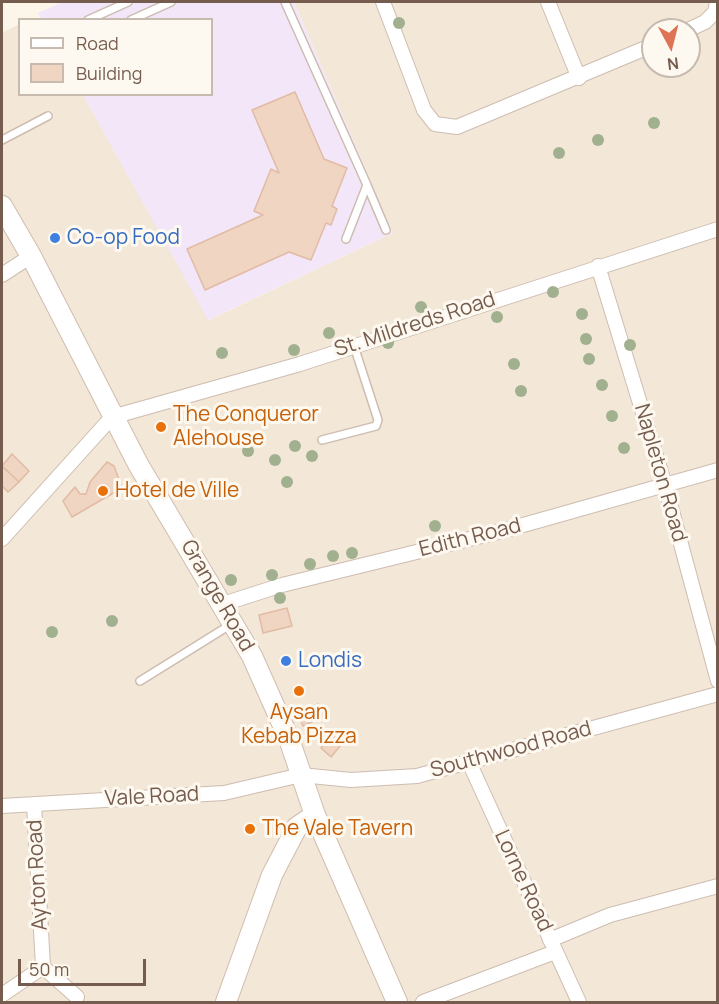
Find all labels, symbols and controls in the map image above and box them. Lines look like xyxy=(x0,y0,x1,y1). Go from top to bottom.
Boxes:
legend xyxy=(18,18,213,96)
north arrow xyxy=(641,18,701,78)
text: Road xyxy=(76,31,119,55)
text: N xyxy=(666,52,680,75)
text: Building xyxy=(76,61,142,85)
place label: Co-op Food xyxy=(67,225,180,251)
marker: Co-op Food xyxy=(48,231,62,245)
street label: St. Mildreds Road xyxy=(331,287,499,363)
street label: Napleton Road xyxy=(628,401,692,545)
place label: The Conqueror Alehouse xyxy=(173,402,319,452)
marker: The Conqueror Alehouse xyxy=(154,420,168,434)
place label: Hotel de Ville xyxy=(115,478,239,504)
marker: Hotel de Ville xyxy=(96,484,110,498)
street label: Edith Road xyxy=(416,513,524,563)
street label: Grange Road xyxy=(175,536,259,656)
place label: Londis xyxy=(298,648,362,674)
marker: Londis xyxy=(279,654,293,668)
marker: Aysan Kebab Pizza xyxy=(292,684,306,698)
place label: Aysan Kebab Pizza xyxy=(241,700,357,750)
street label: Southwood Road xyxy=(428,716,594,784)
street label: Vale Road xyxy=(104,782,200,812)
place label: The Vale Tavern xyxy=(262,816,413,842)
street label: Ayton Road xyxy=(23,819,53,931)
marker: The Vale Tavern xyxy=(243,822,257,836)
street label: Lorne Road xyxy=(488,826,558,936)
scale bar xyxy=(21,947,148,985)
text: 50 m xyxy=(29,957,69,981)

